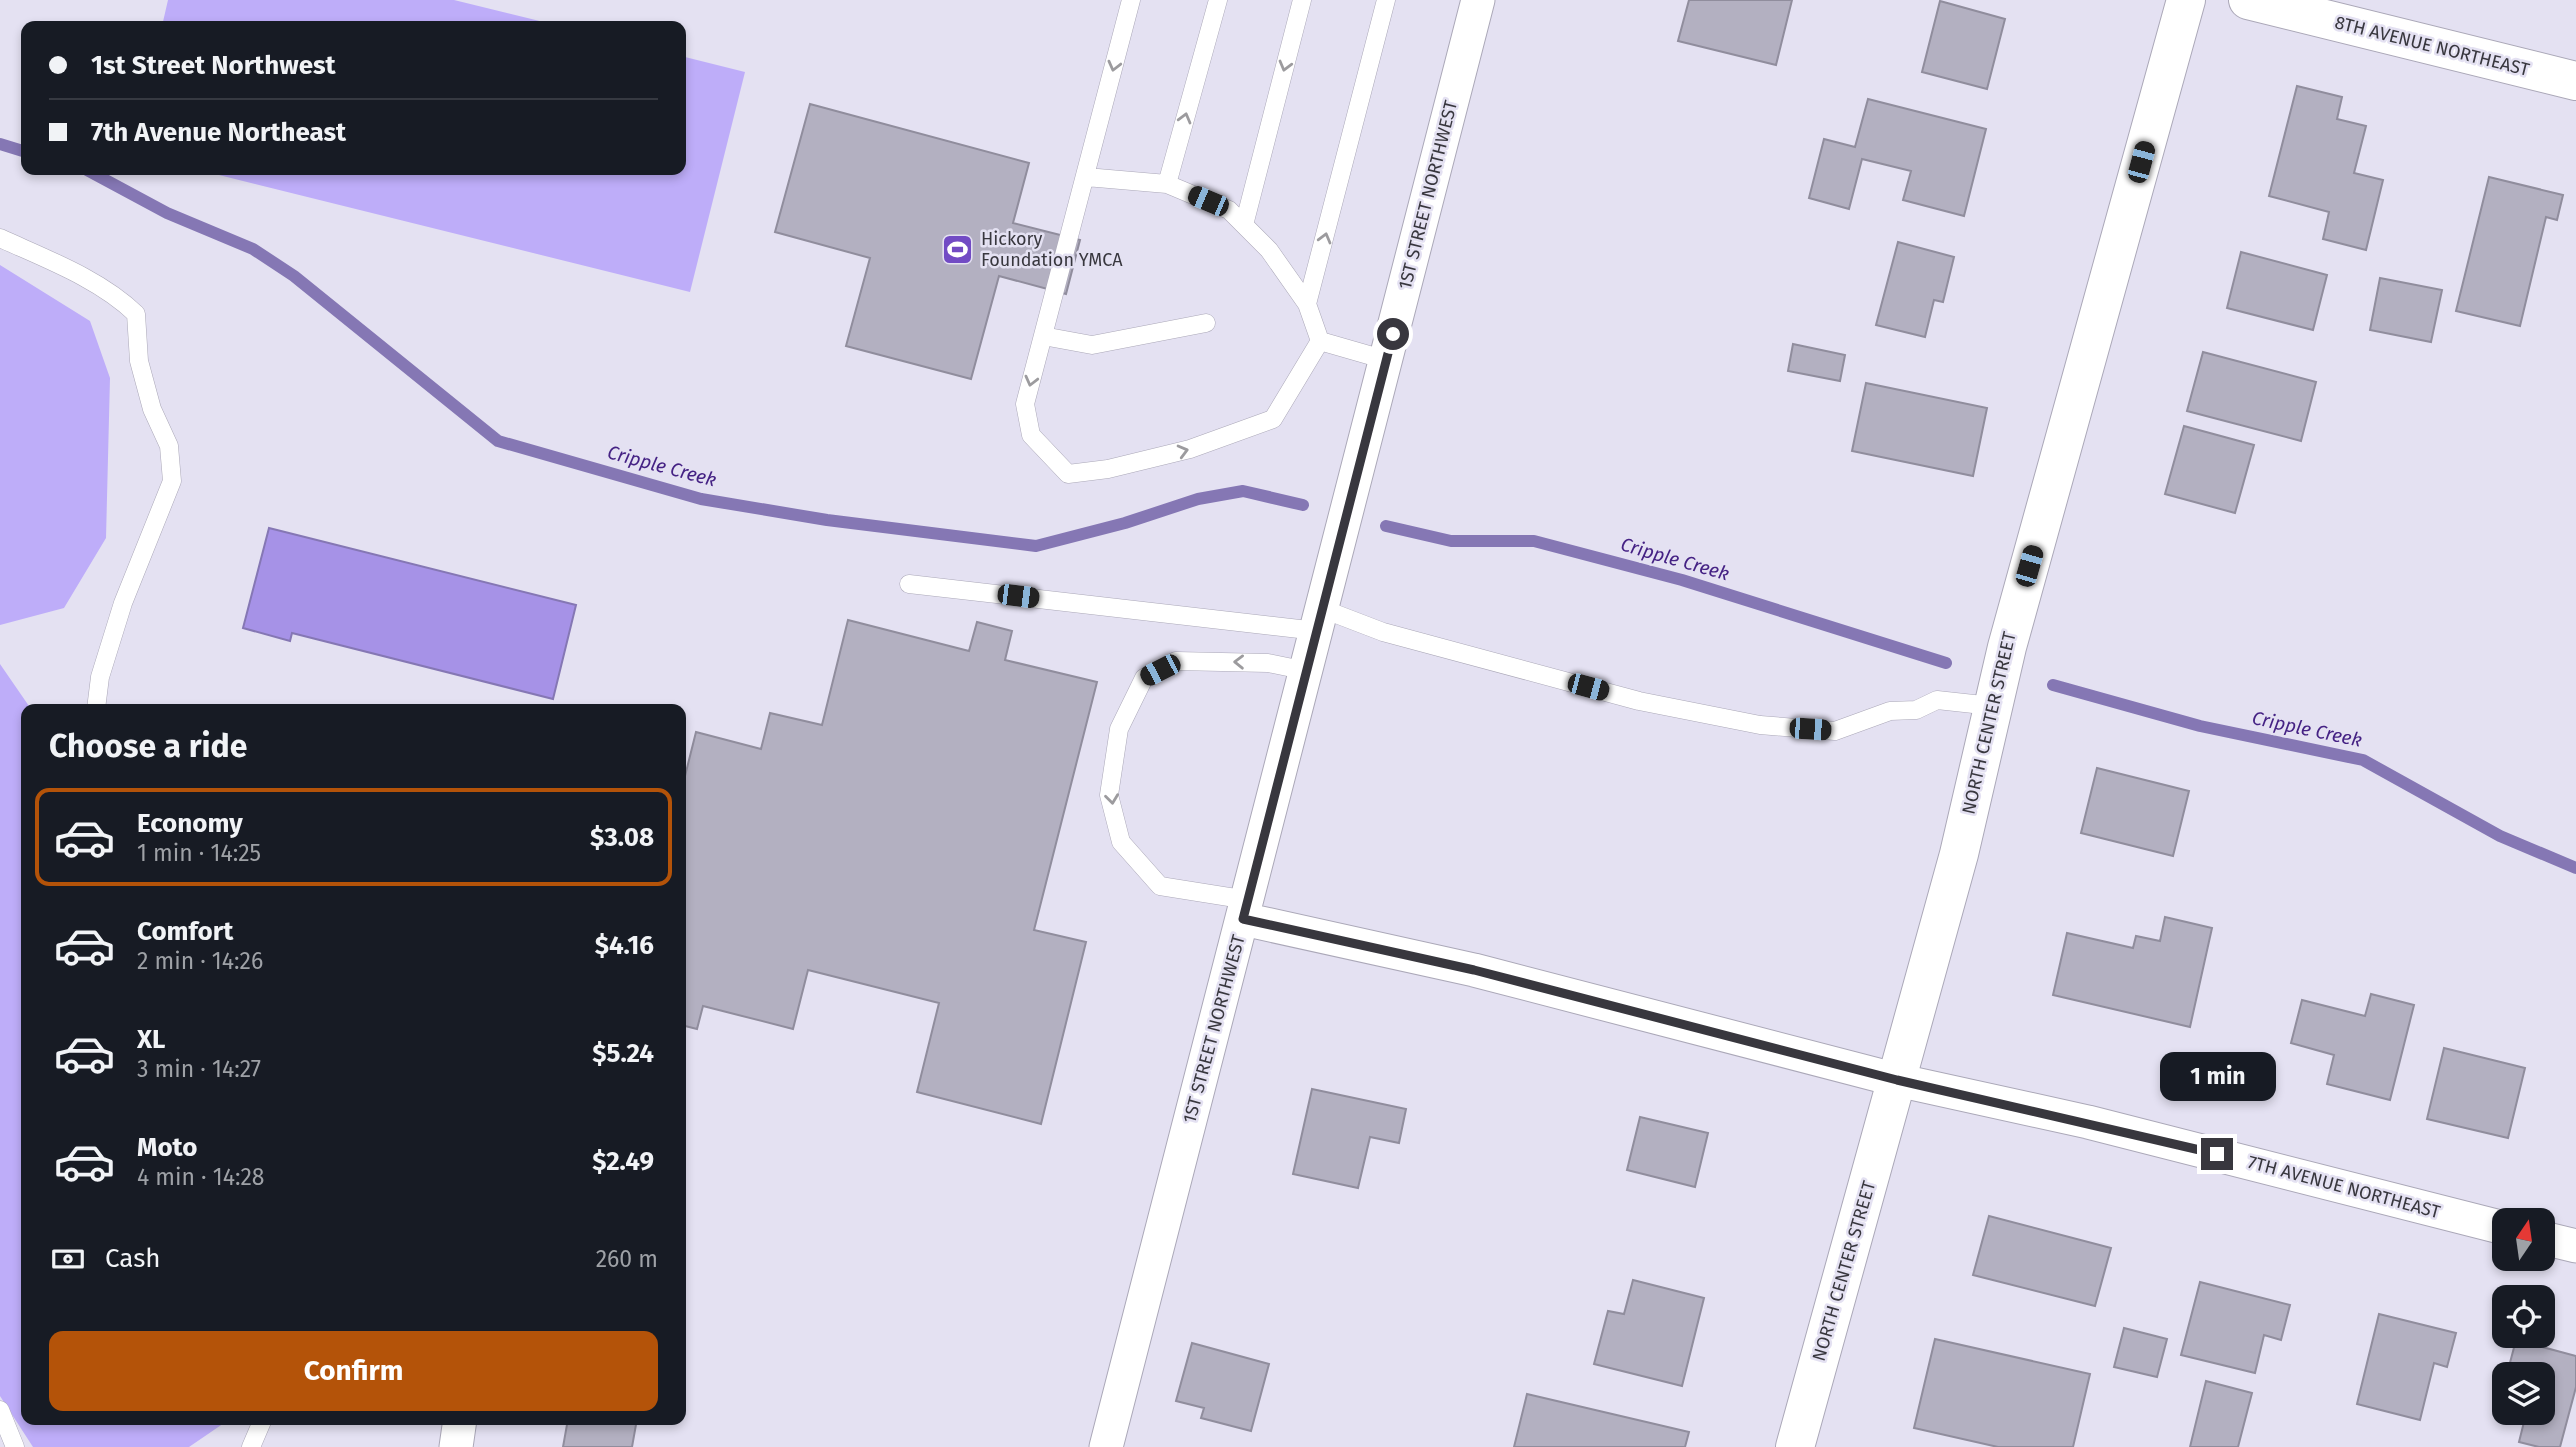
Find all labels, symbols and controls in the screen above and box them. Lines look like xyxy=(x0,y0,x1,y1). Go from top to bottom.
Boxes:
street label: 8TH AVENUE NORTHEAST xyxy=(2332,11,2532,81)
text: 1st Street Northwest xyxy=(91,50,336,81)
one-way arrow xyxy=(1108,60,1122,72)
one-way arrow xyxy=(1279,60,1293,72)
street label: 1ST STREET NORTHWEST xyxy=(1394,98,1462,292)
one-way arrow xyxy=(1177,112,1191,124)
text: 7th Avenue Northeast xyxy=(91,117,346,148)
car xyxy=(2126,139,2157,185)
car xyxy=(1185,183,1232,219)
place label: Hickory Foundation YMCA xyxy=(981,228,1123,271)
sports icon: Hickory Foundation YMCA xyxy=(941,232,975,266)
one-way arrow xyxy=(1317,232,1331,244)
route start xyxy=(1377,318,1409,350)
one-way arrow xyxy=(1025,374,1039,386)
water label: Cripple Creek xyxy=(605,440,719,492)
one-way arrow xyxy=(1177,445,1189,459)
water label: Cripple Creek xyxy=(1618,533,1732,585)
car xyxy=(2014,543,2045,589)
car xyxy=(996,583,1041,609)
street label: NORTH CENTER STREET xyxy=(1957,629,2021,816)
car xyxy=(1137,651,1184,689)
one-way arrow xyxy=(1233,654,1244,670)
car xyxy=(1565,671,1612,703)
water label: Cripple Creek xyxy=(2250,706,2364,752)
car xyxy=(1789,717,1832,741)
text: Choose a ride xyxy=(49,727,247,765)
one-way arrow xyxy=(1104,793,1119,805)
icon: car xyxy=(53,806,116,869)
text: Economy xyxy=(137,808,243,839)
text: $3.08 xyxy=(590,822,654,853)
text: 1 min · 14:25 xyxy=(137,839,261,867)
icon: car xyxy=(53,914,116,977)
text: Comfort xyxy=(137,916,233,947)
text: $4.16 xyxy=(595,930,654,961)
street label: 1ST STREET NORTHWEST xyxy=(1178,932,1250,1126)
text: 2 min · 14:26 xyxy=(137,947,263,975)
icon: car xyxy=(53,1022,116,1085)
text: XL xyxy=(137,1024,165,1055)
text: $5.24 xyxy=(592,1038,654,1069)
callout: 1 min xyxy=(2159,1052,2275,1102)
text: 3 min · 14:27 xyxy=(137,1055,261,1083)
text: 1 min xyxy=(2190,1062,2246,1090)
icon: car xyxy=(53,1130,116,1193)
text: Moto xyxy=(137,1132,197,1163)
route end xyxy=(2201,1138,2233,1170)
text: $2.49 xyxy=(592,1146,654,1177)
street label: 7TH AVENUE NORTHEAST xyxy=(2245,1151,2443,1223)
text: 4 min · 14:28 xyxy=(137,1163,265,1191)
street label: NORTH CENTER STREET xyxy=(1808,1178,1880,1364)
north arrow xyxy=(2492,1208,2555,1270)
map controls xyxy=(2492,1208,2555,1425)
icon: cash xyxy=(49,1240,87,1278)
text: Cash xyxy=(105,1243,161,1274)
text: 260 m xyxy=(596,1245,658,1273)
button: locate xyxy=(2492,1285,2555,1348)
button: Confirm xyxy=(49,1331,658,1411)
button: layers xyxy=(2492,1362,2555,1425)

